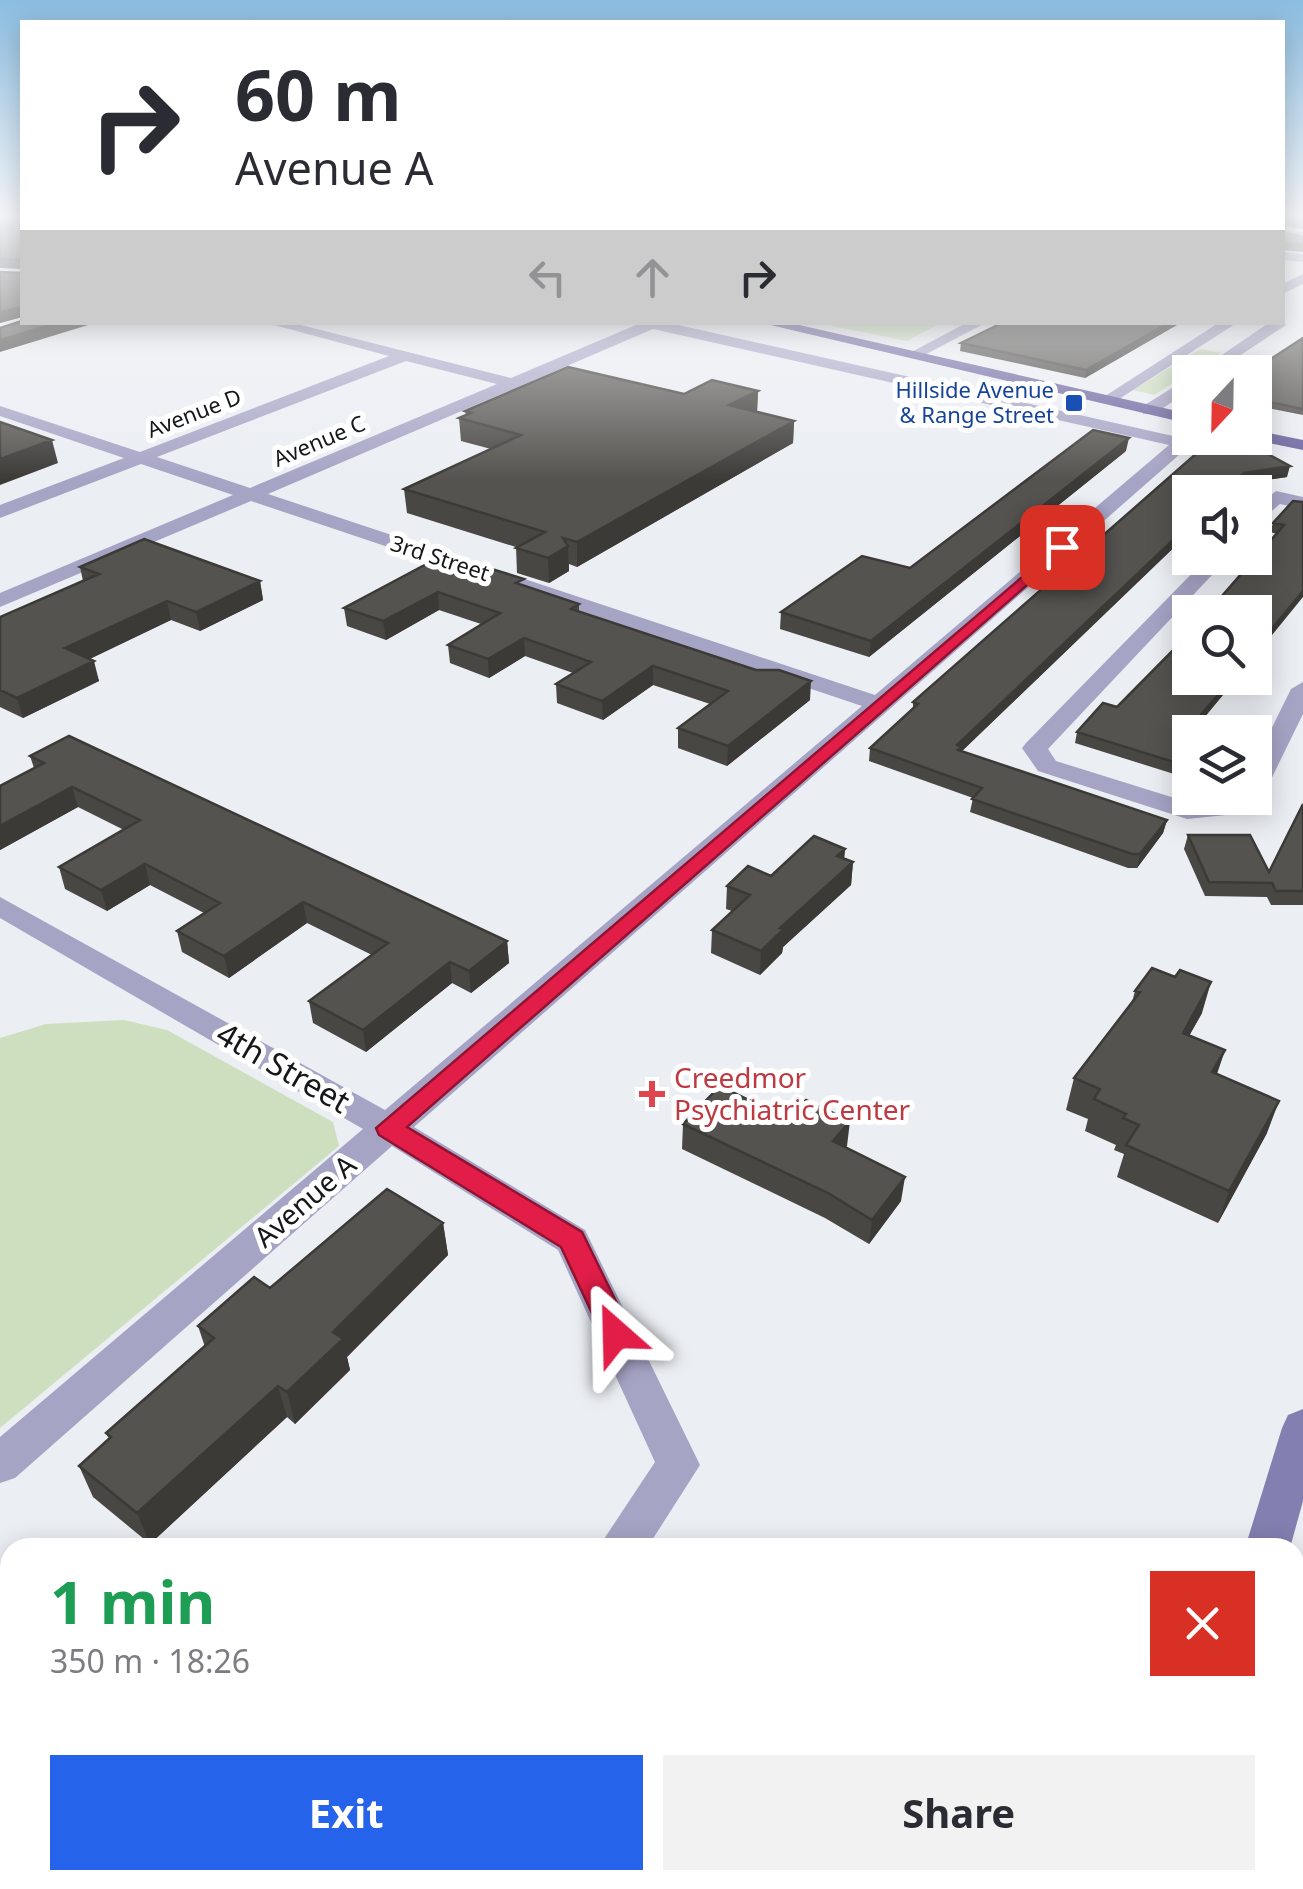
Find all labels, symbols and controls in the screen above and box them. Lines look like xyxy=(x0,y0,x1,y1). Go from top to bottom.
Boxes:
text: 60 m xyxy=(235,46,402,142)
icon: right xyxy=(70,60,200,190)
text: Avenue A xyxy=(235,137,433,198)
icon: left xyxy=(520,250,575,305)
icon: ahead xyxy=(625,250,680,305)
icon: right xyxy=(730,250,785,305)
north arrow xyxy=(1172,355,1272,455)
map controls xyxy=(1172,355,1272,815)
place label: Hillside Avenue & Range Street xyxy=(896,374,1054,429)
street label: Avenue D xyxy=(142,380,245,444)
marker: Hillside Avenue & Range Street xyxy=(1063,392,1085,414)
street label: Avenue C xyxy=(268,407,369,473)
button: sound xyxy=(1172,475,1272,575)
pin xyxy=(1020,505,1105,590)
icon: arrive xyxy=(1035,520,1090,575)
street label: 3rd Street xyxy=(387,527,493,587)
button: search xyxy=(1172,595,1272,695)
button: layers xyxy=(1172,715,1272,815)
street label: 4th Street xyxy=(209,1011,358,1122)
place label: Creedmor Psychiatric Center xyxy=(674,1058,911,1128)
marker: Creedmor Psychiatric Center xyxy=(639,1081,665,1107)
street label: Avenue A xyxy=(245,1145,363,1255)
position arrow xyxy=(564,1282,668,1386)
text: 1 min xyxy=(50,1560,215,1642)
button: close xyxy=(1150,1571,1255,1676)
text: 350 m · 18:26 xyxy=(50,1639,250,1682)
button: Exit xyxy=(50,1755,643,1870)
button: Share xyxy=(663,1755,1255,1870)

